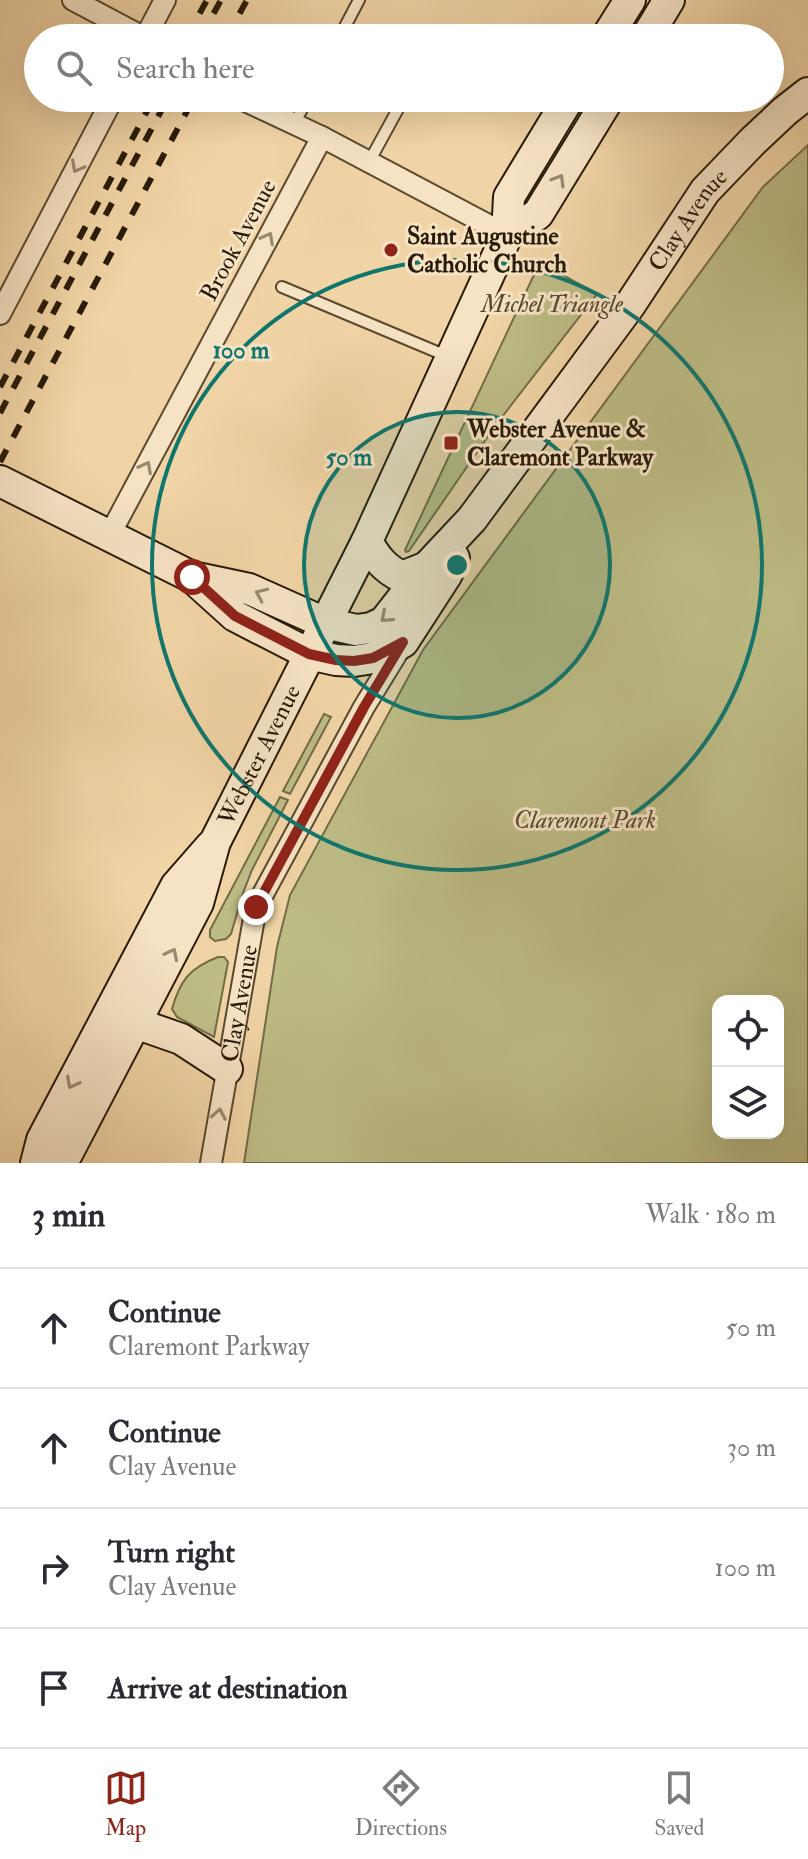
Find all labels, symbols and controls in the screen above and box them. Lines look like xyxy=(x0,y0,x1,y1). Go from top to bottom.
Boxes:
search box xyxy=(24,24,784,112)
icon: search xyxy=(52,46,96,90)
text: Search here xyxy=(116,50,255,87)
one-way arrow xyxy=(72,159,87,174)
street label: Clay Avenue xyxy=(641,162,734,277)
street label: Brook Avenue xyxy=(193,174,283,306)
one-way arrow xyxy=(550,174,565,189)
place label: Saint Augustine Catholic Church xyxy=(407,221,567,280)
one-way arrow xyxy=(259,231,274,246)
marker: Saint Augustine Catholic Church xyxy=(382,241,400,259)
park label: Michel Triangle xyxy=(479,289,624,320)
text: 100 m xyxy=(213,335,270,366)
place label: Webster Avenue & Claremont Parkway xyxy=(466,414,654,473)
marker: Webster Avenue & Claremont Parkway xyxy=(442,434,460,452)
text: 50 m xyxy=(326,442,373,473)
one-way arrow xyxy=(136,461,151,475)
centre of rings xyxy=(443,551,471,579)
route start xyxy=(174,559,210,595)
one-way arrow xyxy=(254,588,269,604)
one-way arrow xyxy=(380,607,395,622)
street label: Webster Avenue xyxy=(210,680,308,832)
park label: Claremont Park xyxy=(514,805,656,836)
route end xyxy=(238,889,274,925)
street label: Clay Avenue xyxy=(214,942,265,1065)
one-way arrow xyxy=(163,947,178,962)
map controls xyxy=(712,995,784,1139)
button: locate xyxy=(712,995,784,1067)
button: layers xyxy=(712,1067,784,1139)
one-way arrow xyxy=(67,1074,82,1089)
one-way arrow xyxy=(210,1107,227,1121)
text: 3 min xyxy=(32,1194,105,1237)
text: Walk · 180 m xyxy=(646,1199,776,1231)
text: Continue xyxy=(108,1294,221,1331)
icon: ahead xyxy=(32,1306,76,1350)
text: 50 m xyxy=(726,1312,776,1344)
text: Claremont Parkway xyxy=(108,1331,310,1363)
text: Continue xyxy=(108,1414,221,1451)
icon: ahead xyxy=(32,1426,76,1470)
text: 30 m xyxy=(727,1432,776,1464)
text: Clay Avenue xyxy=(108,1451,236,1483)
text: Turn right xyxy=(108,1534,235,1571)
icon: right xyxy=(32,1546,76,1590)
text: 100 m xyxy=(715,1552,776,1584)
text: Clay Avenue xyxy=(108,1571,236,1603)
icon: arrive xyxy=(32,1666,76,1710)
text: Arrive at destination xyxy=(108,1670,348,1707)
tab: Map xyxy=(104,1766,148,1842)
tab: Directions xyxy=(355,1766,447,1842)
tab: Saved xyxy=(654,1766,704,1842)

